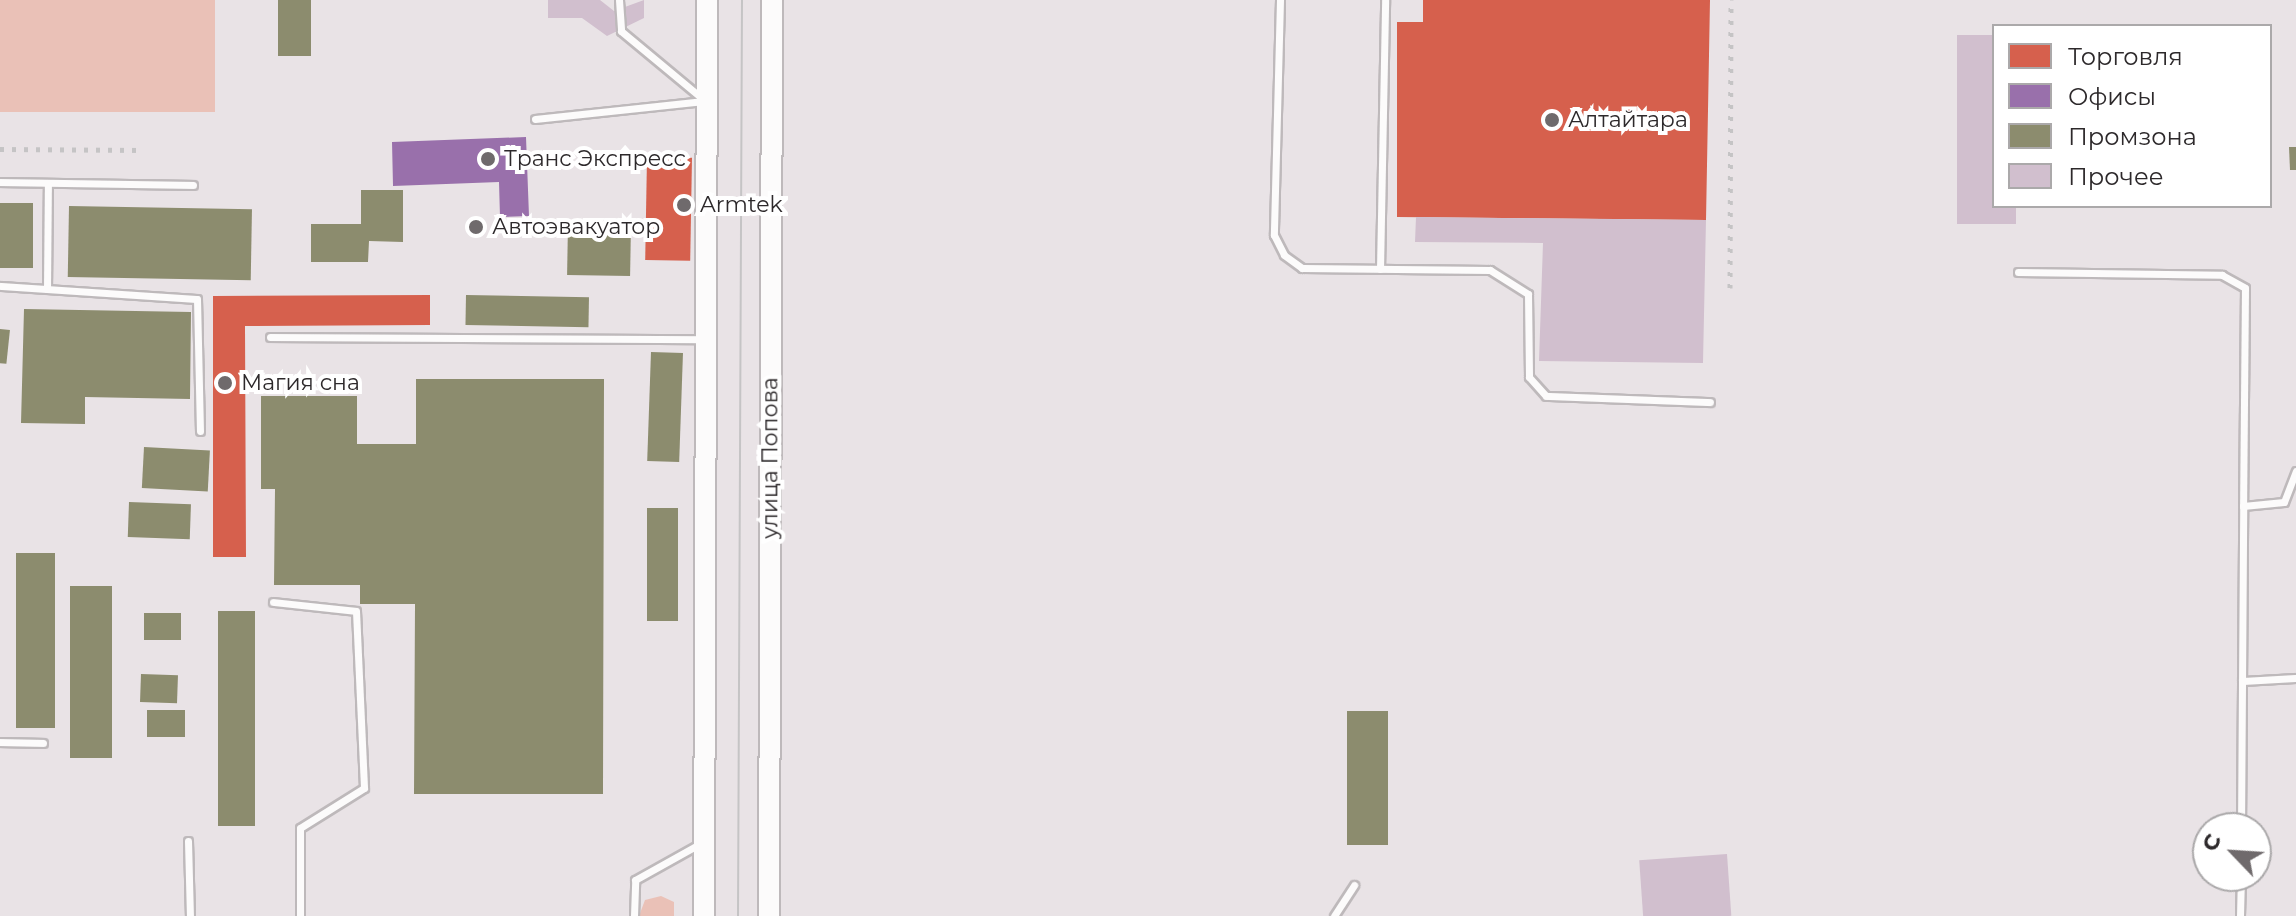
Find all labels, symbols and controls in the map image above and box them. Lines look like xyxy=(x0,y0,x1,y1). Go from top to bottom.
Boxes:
legend xyxy=(1992,24,2272,208)
text: Торговля xyxy=(2068,42,2183,71)
text: Офисы xyxy=(2068,82,2156,111)
place label: Алтайтара xyxy=(1568,107,1688,133)
marker: Алтайтара xyxy=(1543,111,1561,129)
text: Промзона xyxy=(2068,122,2197,151)
place label: Транс Экспресс xyxy=(504,146,686,172)
marker: Транс Экспресс xyxy=(479,150,497,168)
text: Прочее xyxy=(2068,162,2164,191)
place label: Armtek xyxy=(700,192,783,218)
marker: Armtek xyxy=(675,196,693,214)
place label: Автоэвакуатор xyxy=(492,214,660,240)
marker: Автоэвакуатор xyxy=(467,218,485,236)
place label: Магия сна xyxy=(241,370,360,396)
marker: Магия сна xyxy=(216,374,234,392)
street label: улица Попова xyxy=(757,377,783,539)
north arrow xyxy=(2192,812,2272,892)
text: С xyxy=(2196,830,2227,855)

